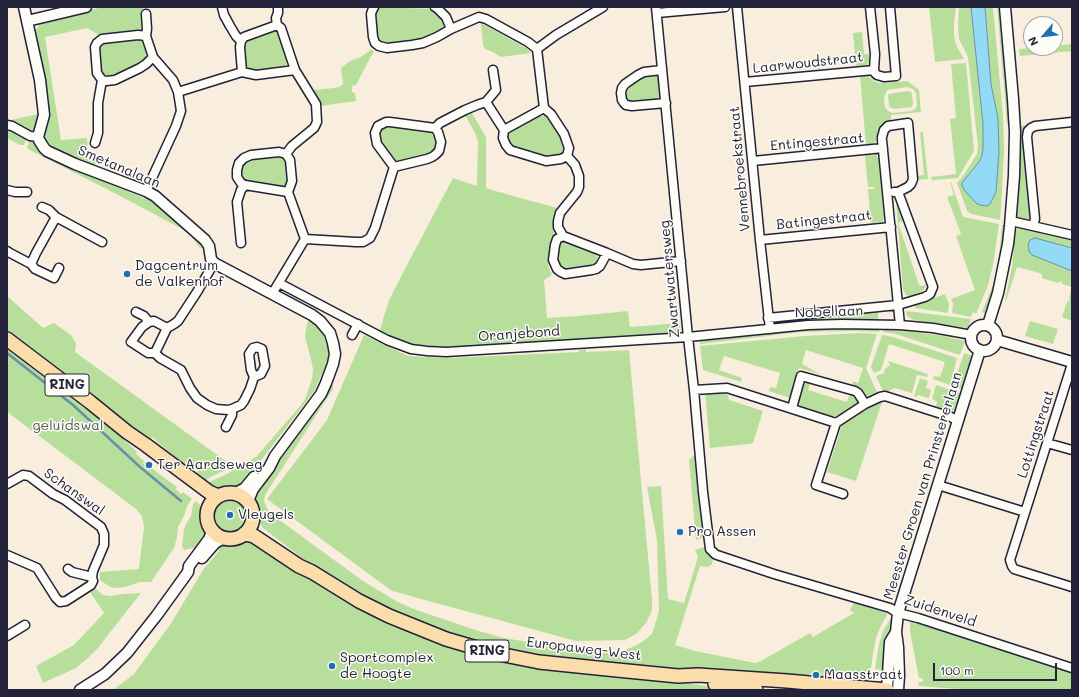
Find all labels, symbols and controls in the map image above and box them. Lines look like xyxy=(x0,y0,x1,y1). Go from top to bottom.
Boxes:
north arrow xyxy=(1023,16,1063,56)
text: N xyxy=(1024,34,1041,49)
street label: Laarwoudstraat xyxy=(752,49,864,77)
street label: Vennebroekstraat xyxy=(726,106,754,232)
street label: Entingestraat xyxy=(769,130,865,154)
street label: Smetanalaan xyxy=(75,142,163,192)
street label: Batingestraat xyxy=(775,207,873,233)
street label: Zwartwatersweg xyxy=(656,219,684,339)
place label: Dagcentrum de Valkenhof xyxy=(135,258,224,290)
marker: Dagcentrum de Valkenhof xyxy=(122,269,132,279)
street label: Nobellaan xyxy=(795,302,863,322)
street label: Oranjebond xyxy=(478,323,560,345)
street label: Meester Groen van Prinstererlaan xyxy=(880,370,966,602)
road number: RING xyxy=(45,374,89,396)
street label: Lottingstraat xyxy=(1014,388,1058,480)
park label: geluidswal xyxy=(32,418,104,434)
place label: Ter Aardseweg xyxy=(157,457,262,473)
marker: Ter Aardseweg xyxy=(144,460,154,470)
street label: Schanswal xyxy=(40,465,108,519)
place label: Vleugels xyxy=(238,507,294,523)
marker: Vleugels xyxy=(225,510,235,520)
place label: Pro Assen xyxy=(688,524,756,540)
marker: Pro Assen xyxy=(675,527,685,537)
street label: Zuidenveld xyxy=(902,591,978,631)
street label: Europaweg-West xyxy=(525,634,643,664)
road number: RING xyxy=(465,640,509,662)
place label: Sportcomplex de Hoogte xyxy=(340,650,434,682)
scale bar xyxy=(935,655,1059,681)
marker: Sportcomplex de Hoogte xyxy=(327,661,337,671)
text: 100 m xyxy=(940,662,974,678)
place label: Maasstraat xyxy=(824,667,903,683)
marker: Maasstraat xyxy=(811,670,821,680)

